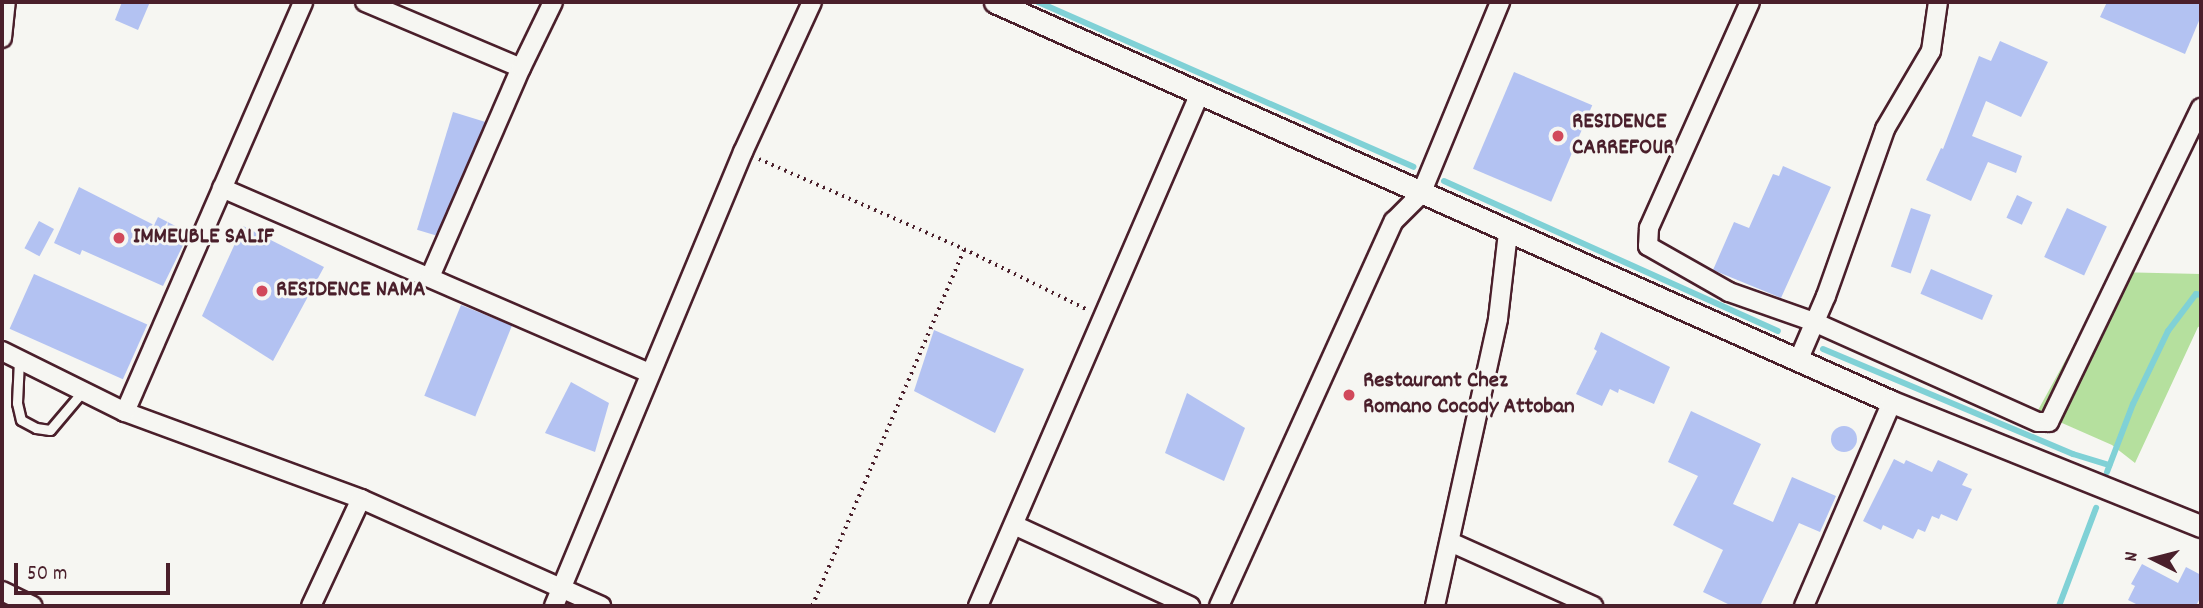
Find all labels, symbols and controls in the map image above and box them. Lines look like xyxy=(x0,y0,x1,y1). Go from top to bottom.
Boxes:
place label: RESIDENCE CARREFOUR xyxy=(1572,109,1675,163)
marker: RESIDENCE CARREFOUR xyxy=(1550,128,1566,144)
place label: IMMEUBLE SALIF xyxy=(133,224,274,252)
marker: IMMEUBLE SALIF xyxy=(111,230,127,246)
place label: RESIDENCE NAMA xyxy=(276,277,426,305)
marker: RESIDENCE NAMA xyxy=(254,283,270,299)
place label: Restaurant Chez Romano Cocody Attoban xyxy=(1363,368,1575,422)
marker: Restaurant Chez Romano Cocody Attoban xyxy=(1341,387,1357,403)
north arrow xyxy=(2119,524,2189,594)
scale bar xyxy=(18,548,173,592)
text: N xyxy=(2119,551,2147,563)
text: 50 m xyxy=(27,560,67,590)

